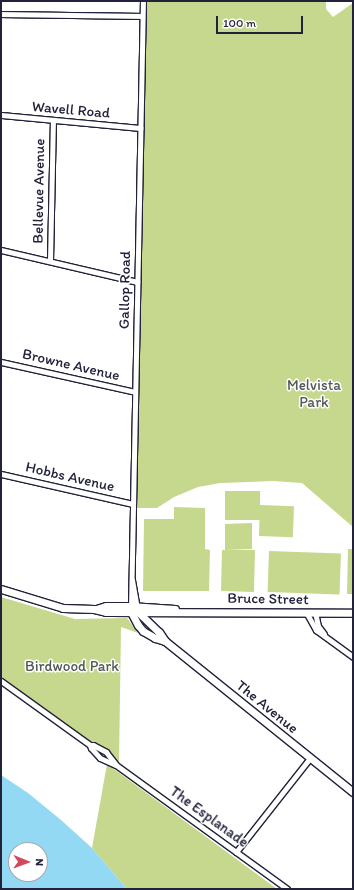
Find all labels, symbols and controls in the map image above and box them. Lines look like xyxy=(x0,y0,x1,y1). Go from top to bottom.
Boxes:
scale bar xyxy=(218,8,305,34)
text: 100 m xyxy=(223,16,256,30)
street label: Wavell Road xyxy=(31,98,111,122)
street label: Bellevue Avenue xyxy=(29,138,49,244)
street label: Gallop Road xyxy=(115,251,135,329)
street label: Browne Avenue xyxy=(21,345,121,385)
park label: Melvista Park xyxy=(287,376,341,411)
street label: Hobbs Avenue xyxy=(24,458,116,496)
street label: Bruce Street xyxy=(227,589,309,609)
park label: Birdwood Park xyxy=(25,658,119,676)
street label: The Avenue xyxy=(233,677,301,737)
street label: The Esplanade xyxy=(166,783,252,851)
north arrow xyxy=(8,842,48,882)
text: N xyxy=(33,858,46,866)

